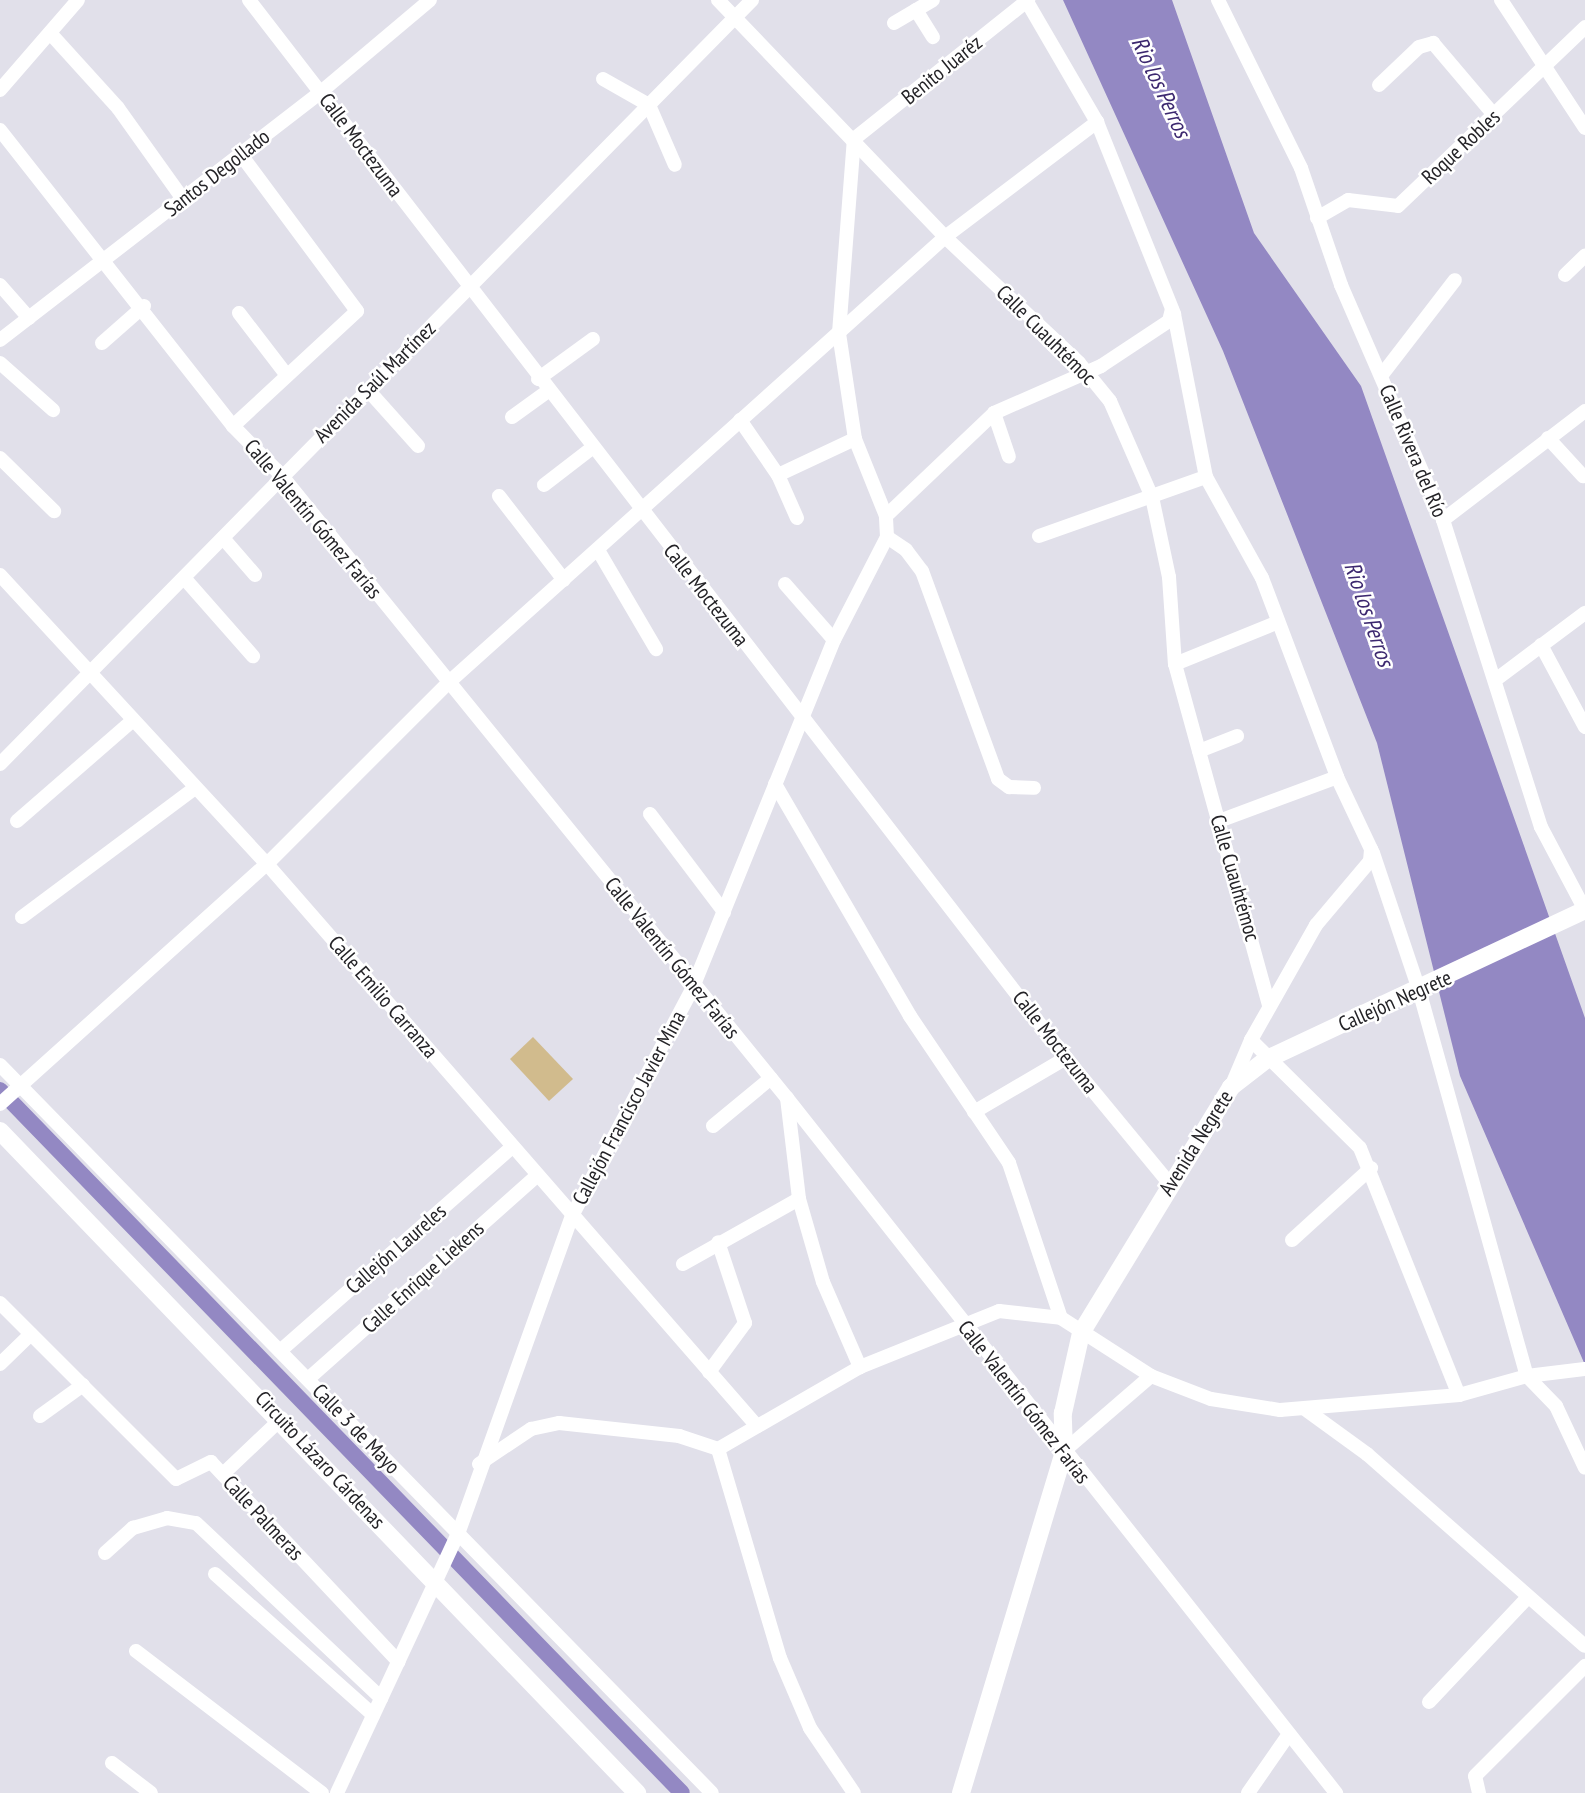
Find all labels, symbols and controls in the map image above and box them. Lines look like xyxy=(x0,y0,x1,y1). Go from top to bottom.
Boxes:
street label: Benito Juaréz xyxy=(897,30,987,110)
water label: Rio los Perros xyxy=(1126,32,1196,142)
street label: Calle Moctezuma xyxy=(314,88,408,202)
street label: Roque Robles xyxy=(1417,104,1505,190)
street label: Santos Degollado xyxy=(159,124,275,222)
street label: Calle Cuauhtémoc xyxy=(991,280,1101,390)
street label: Avenida Saúl Martínez xyxy=(309,316,441,448)
street label: Calle Rivera del Río xyxy=(1374,381,1452,521)
street label: Calle Valentín Gómez Farías xyxy=(239,434,387,604)
street label: Calle Moctezuma xyxy=(658,539,754,651)
water label: Rio los Perros xyxy=(1338,558,1400,670)
street label: Calle Cuauhtémoc xyxy=(1205,812,1265,944)
street label: Calle Valentín Gómez Farías xyxy=(599,872,745,1044)
street label: Calle Emilio Carranza xyxy=(323,931,443,1063)
street label: Callejón Negrete xyxy=(1335,965,1455,1037)
street label: Calle Moctezuma xyxy=(1007,986,1103,1098)
street label: Callejón Francisco Javier Mina xyxy=(567,1007,691,1209)
street label: Avenida Negrete xyxy=(1154,1086,1238,1200)
street label: Callejón Laureles xyxy=(341,1199,451,1299)
street label: Calle Enrique Liekens xyxy=(357,1216,489,1338)
street label: Calle Valentín Gómez Farías xyxy=(952,1315,1096,1489)
street label: Calle 3 de Mayo xyxy=(307,1379,405,1479)
street label: Circuito Lázaro Cárdenas xyxy=(250,1386,390,1534)
street label: Calle Palmeras xyxy=(217,1470,309,1566)

